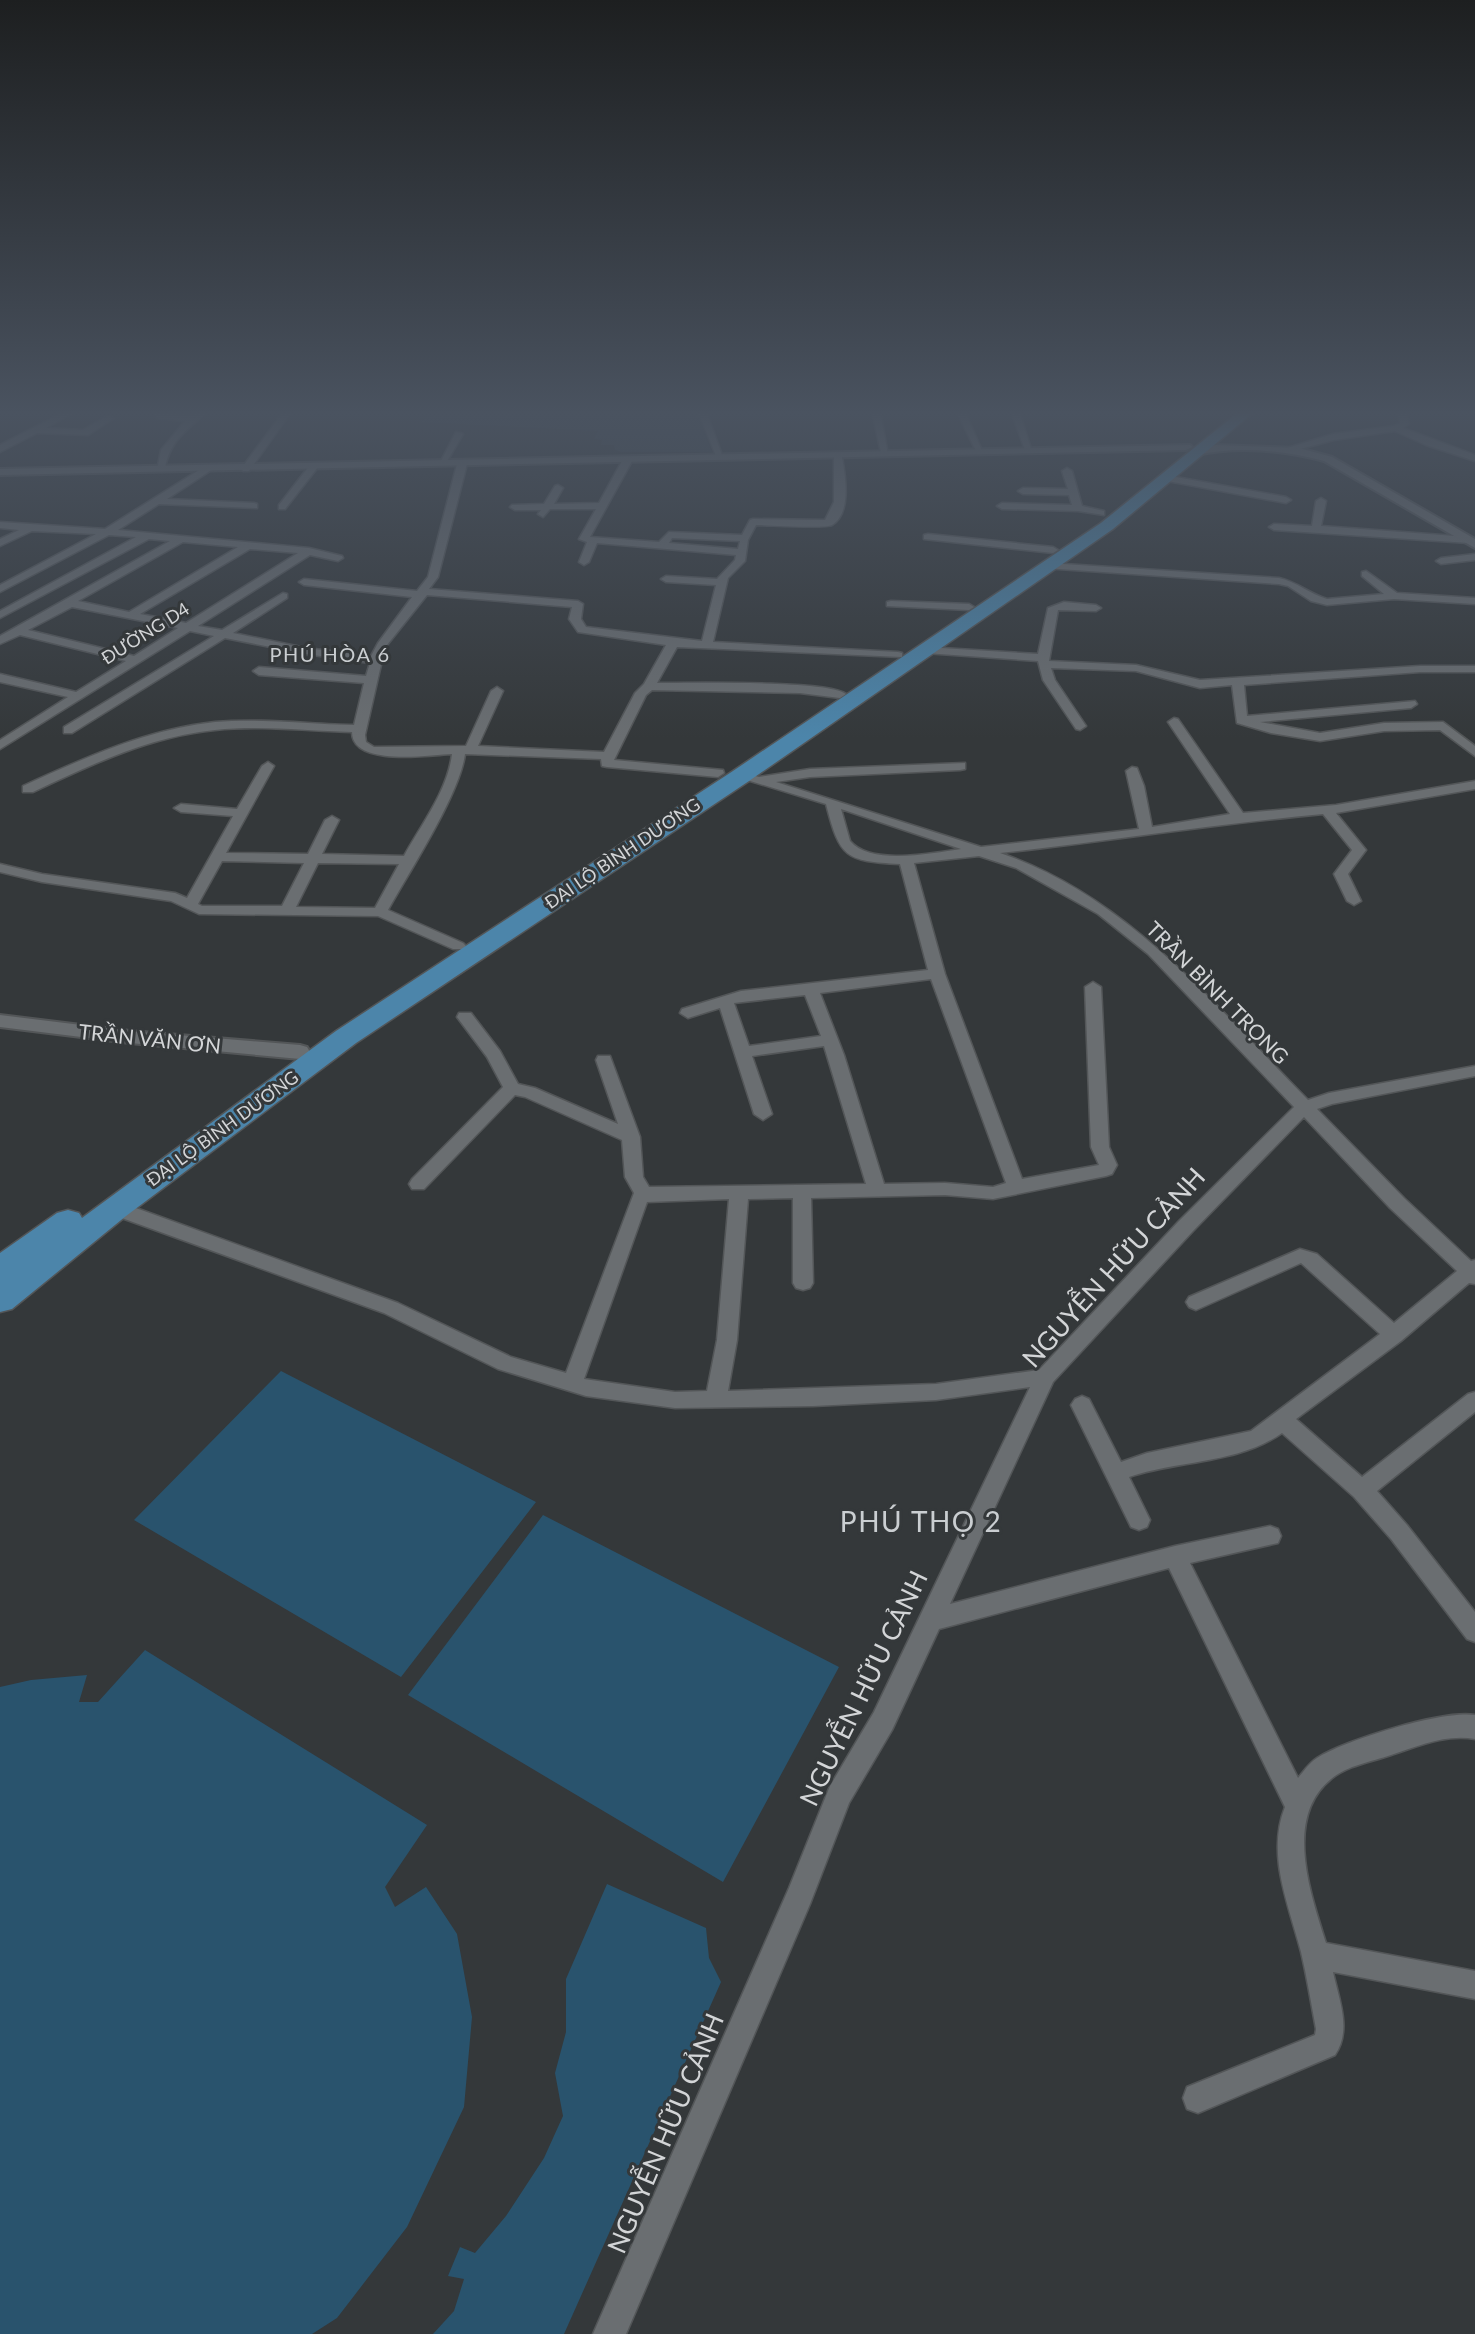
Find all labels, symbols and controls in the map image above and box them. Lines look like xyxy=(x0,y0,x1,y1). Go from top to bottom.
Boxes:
street label: ĐƯỜNG D4 xyxy=(97,597,193,669)
district label: PHÚ HÒA 6 xyxy=(269,642,391,666)
street label: ĐẠI LỘ BÌNH DƯƠNG xyxy=(540,793,704,913)
street label: TRẦN BÌNH TRỌNG xyxy=(1142,916,1294,1068)
street label: TRẦN VĂN ƠN xyxy=(78,1018,222,1058)
street label: ĐẠI LỘ BÌNH DƯƠNG xyxy=(142,1065,302,1191)
street label: NGUYỄN HỮU CẢNH xyxy=(1013,1158,1211,1374)
district label: PHÚ THỌ 2 xyxy=(840,1504,1002,1538)
street label: NGUYỄN HỮU CẢNH xyxy=(789,1564,934,1811)
street label: NGUYỄN HỮU CẢNH xyxy=(597,2007,730,2258)

